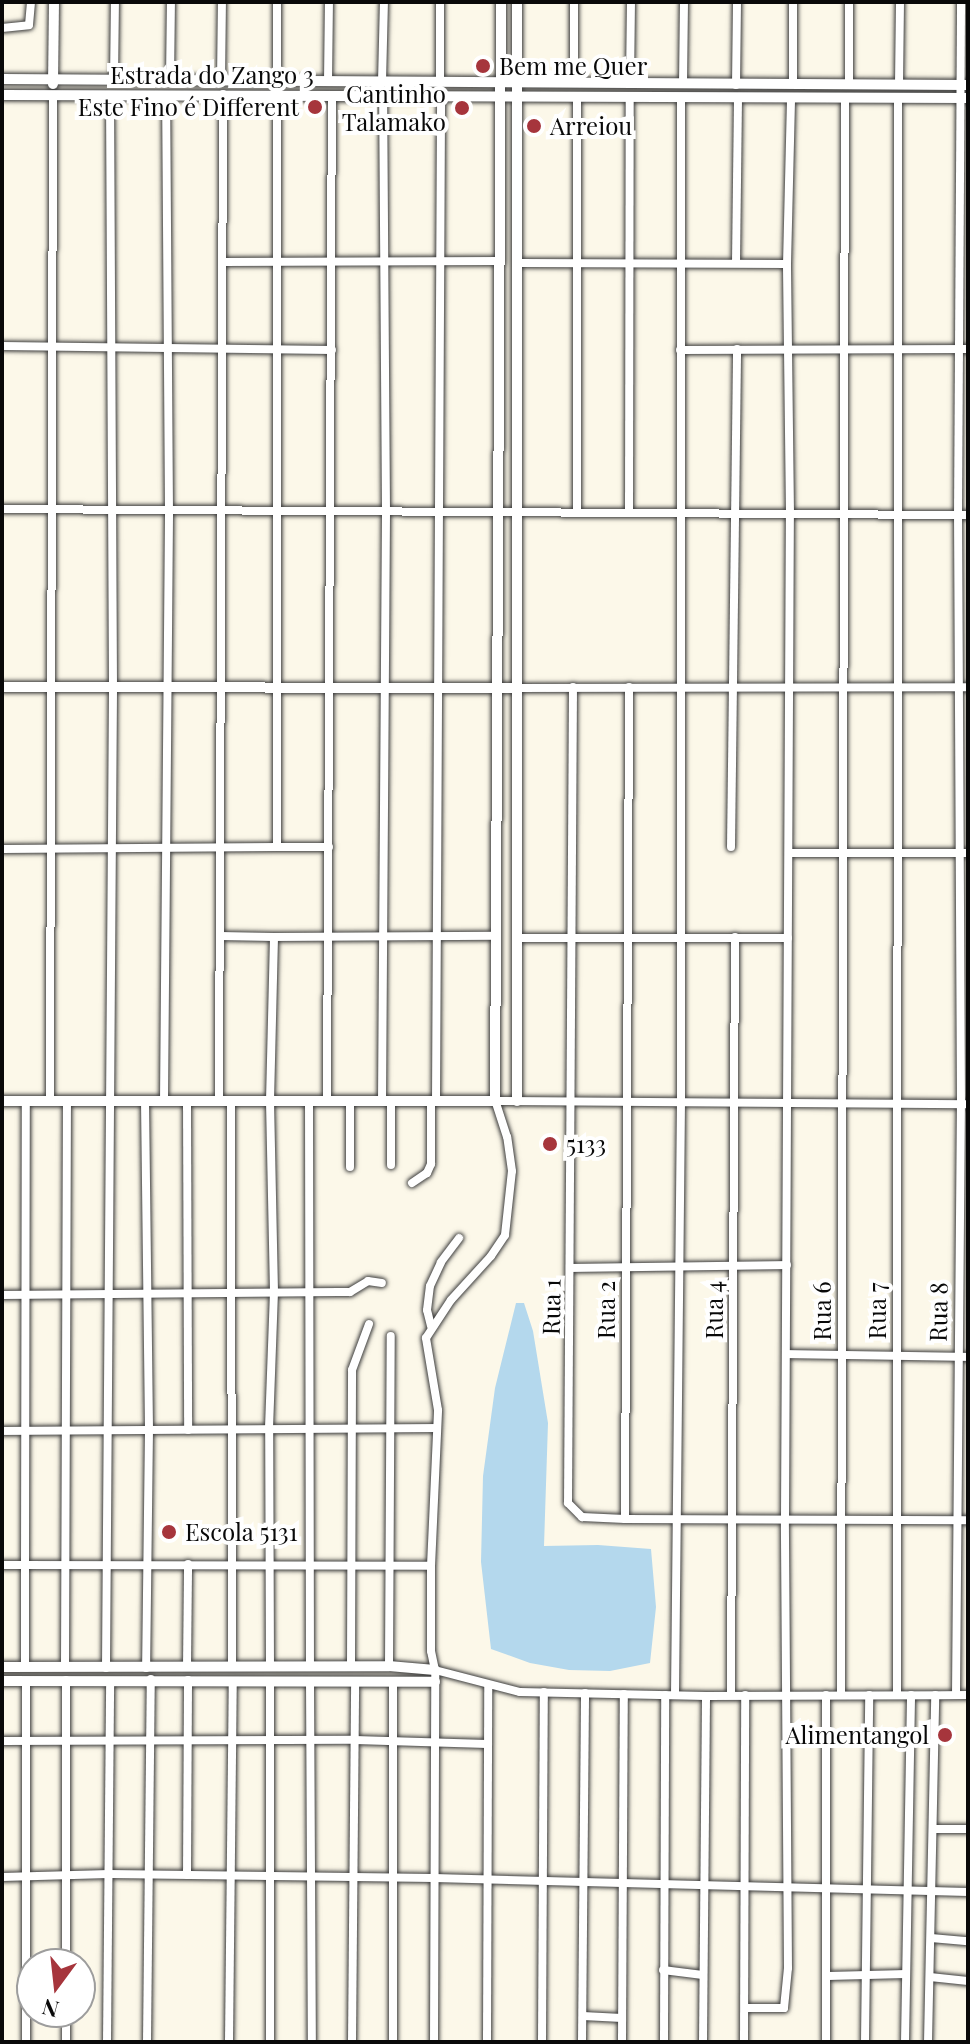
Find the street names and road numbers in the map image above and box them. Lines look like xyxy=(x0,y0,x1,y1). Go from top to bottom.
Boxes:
street label: Estrada do Zango 3 xyxy=(110,61,314,89)
street label: Rua 1 xyxy=(536,1279,566,1335)
street label: Rua 4 xyxy=(700,1280,728,1340)
street label: Rua 2 xyxy=(592,1281,620,1339)
street label: Rua 6 xyxy=(808,1281,836,1341)
street label: Rua 7 xyxy=(863,1282,891,1340)
street label: Rua 8 xyxy=(923,1282,953,1342)

